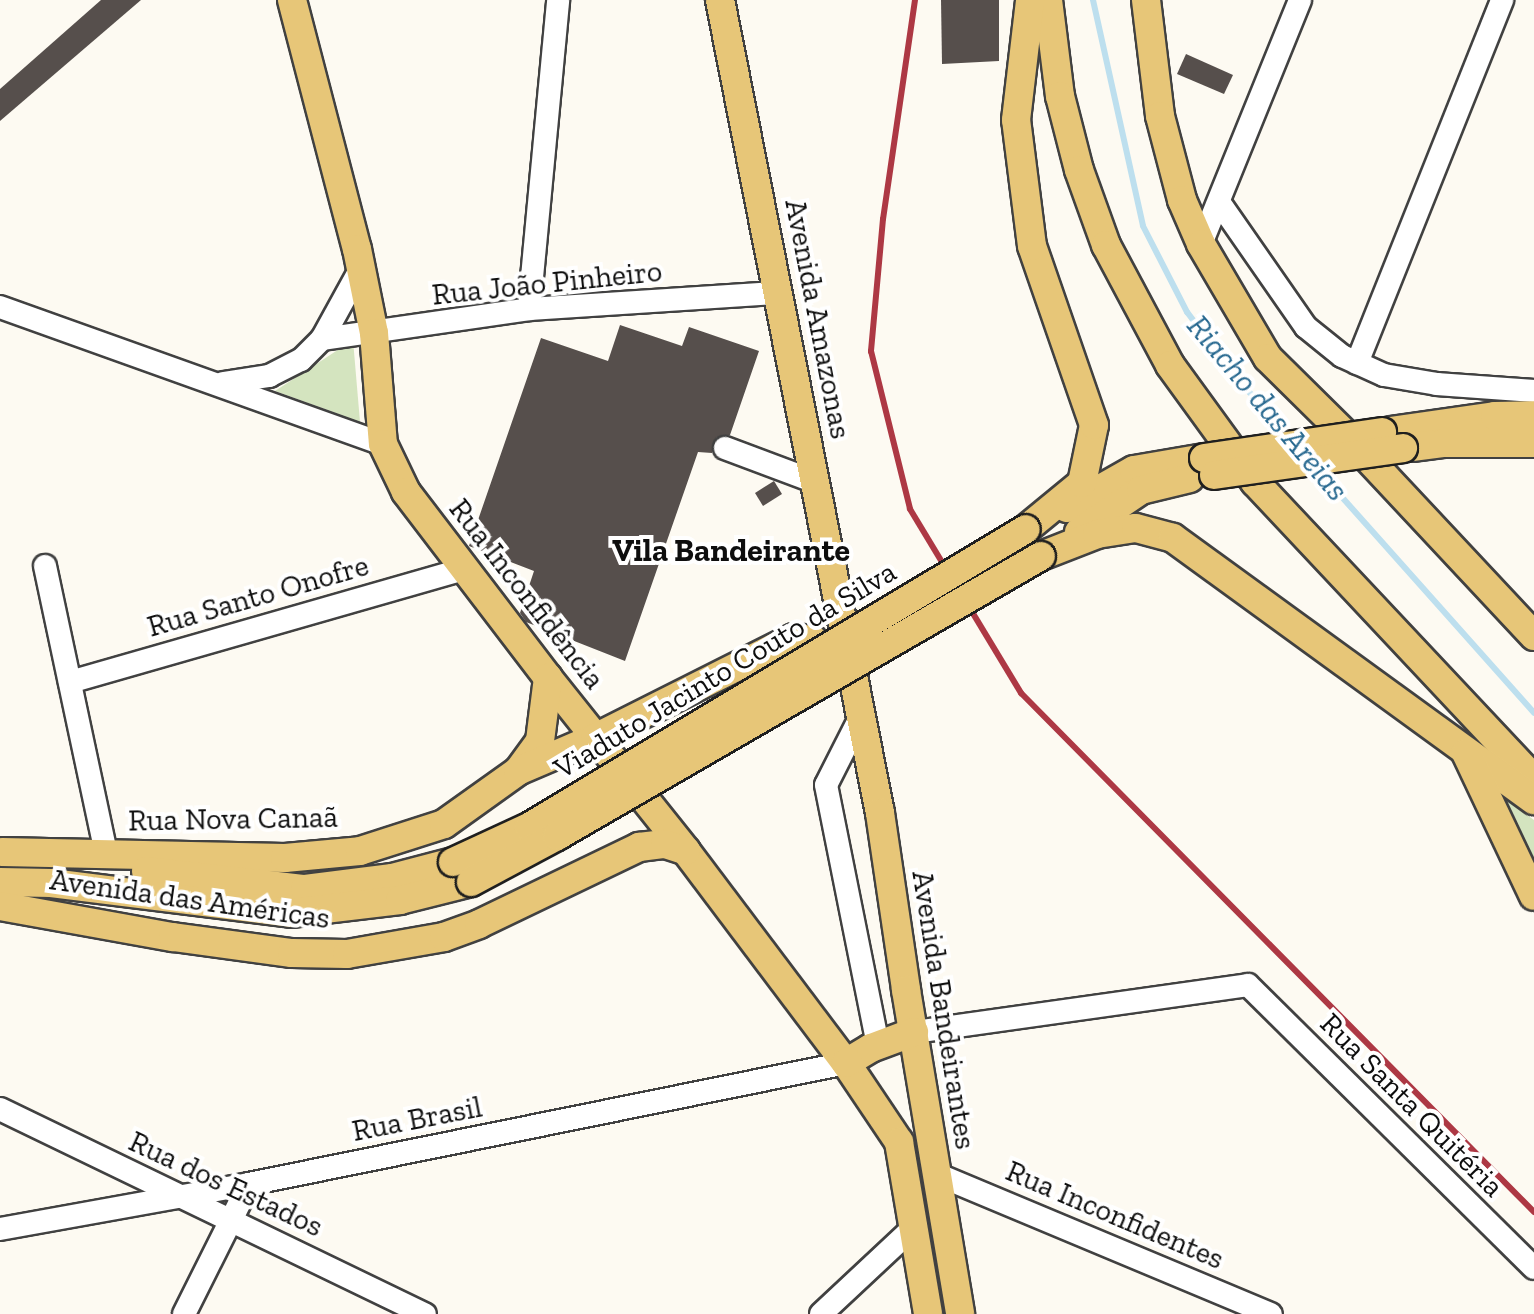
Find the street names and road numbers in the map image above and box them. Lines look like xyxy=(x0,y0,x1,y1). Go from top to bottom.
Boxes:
street label: Avenida Amazonas xyxy=(777,196,859,442)
street label: Rua João Pinheiro xyxy=(430,253,664,313)
street label: Rua Inconfidência xyxy=(442,492,612,696)
street label: Rua Santo Onofre xyxy=(143,547,373,645)
street label: Viaduto Jacinto Couto da Silva xyxy=(547,553,903,787)
street label: Rua Nova Canaã xyxy=(128,799,338,839)
street label: Avenida das Américas xyxy=(47,861,333,937)
street label: Avenida Bandeirantes xyxy=(904,868,984,1152)
street label: Rua Santa Quitéria xyxy=(1313,1006,1511,1204)
street label: Rua Brasil xyxy=(349,1089,485,1149)
street label: Rua dos Estados xyxy=(123,1123,329,1245)
street label: Rua Inconfidentes xyxy=(1001,1153,1229,1277)

